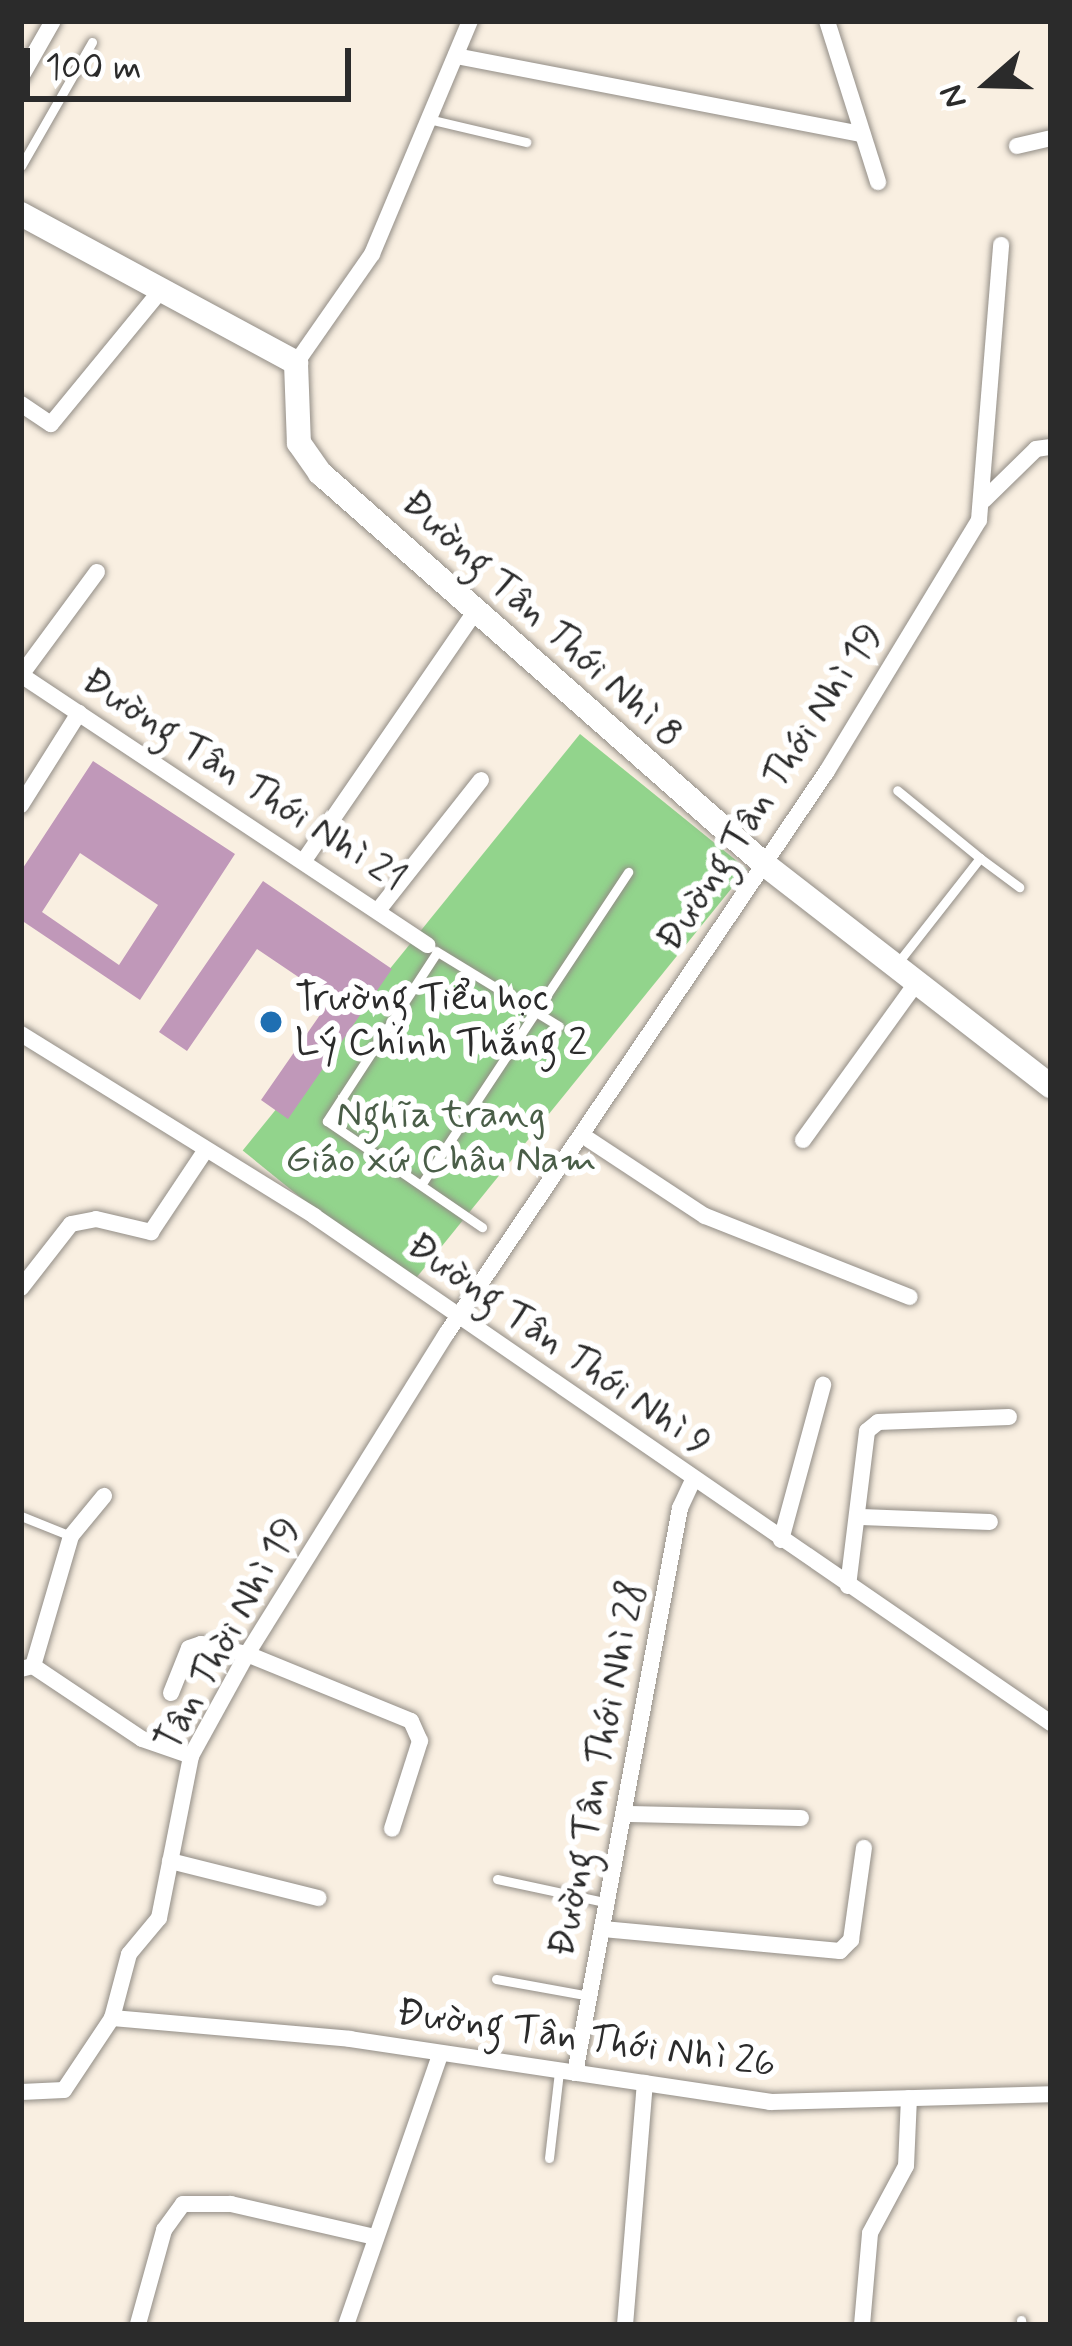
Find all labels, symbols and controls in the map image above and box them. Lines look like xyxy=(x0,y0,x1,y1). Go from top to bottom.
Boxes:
scale bar xyxy=(30,24,357,98)
north arrow xyxy=(928,24,1048,144)
text: 100 m xyxy=(45,45,142,92)
text: N xyxy=(930,78,979,114)
street label: Đường Tân Thới Nhì 8 xyxy=(392,483,690,757)
street label: Đường Tân Thới Nhì 19 xyxy=(649,617,893,959)
street label: Đường Tân Thới Nhì 21 xyxy=(74,660,412,902)
place label: Trường Tiểu học Lý Chính Thắng 2 xyxy=(295,977,585,1068)
marker: Trường Tiểu học Lý Chính Thắng 2 xyxy=(258,1009,284,1035)
park label: Nghĩa trang Giáo xứ Châu Nam xyxy=(284,1094,598,1185)
street label: Đường Tân Thới Nhì 9 xyxy=(399,1225,717,1467)
street label: Tân Thời Nhì 19 xyxy=(146,1510,312,1760)
street label: Đường Tân Thới Nhì 28 xyxy=(540,1580,658,1958)
street label: Đường Tân Thới Nhì 26 xyxy=(396,1991,776,2089)

